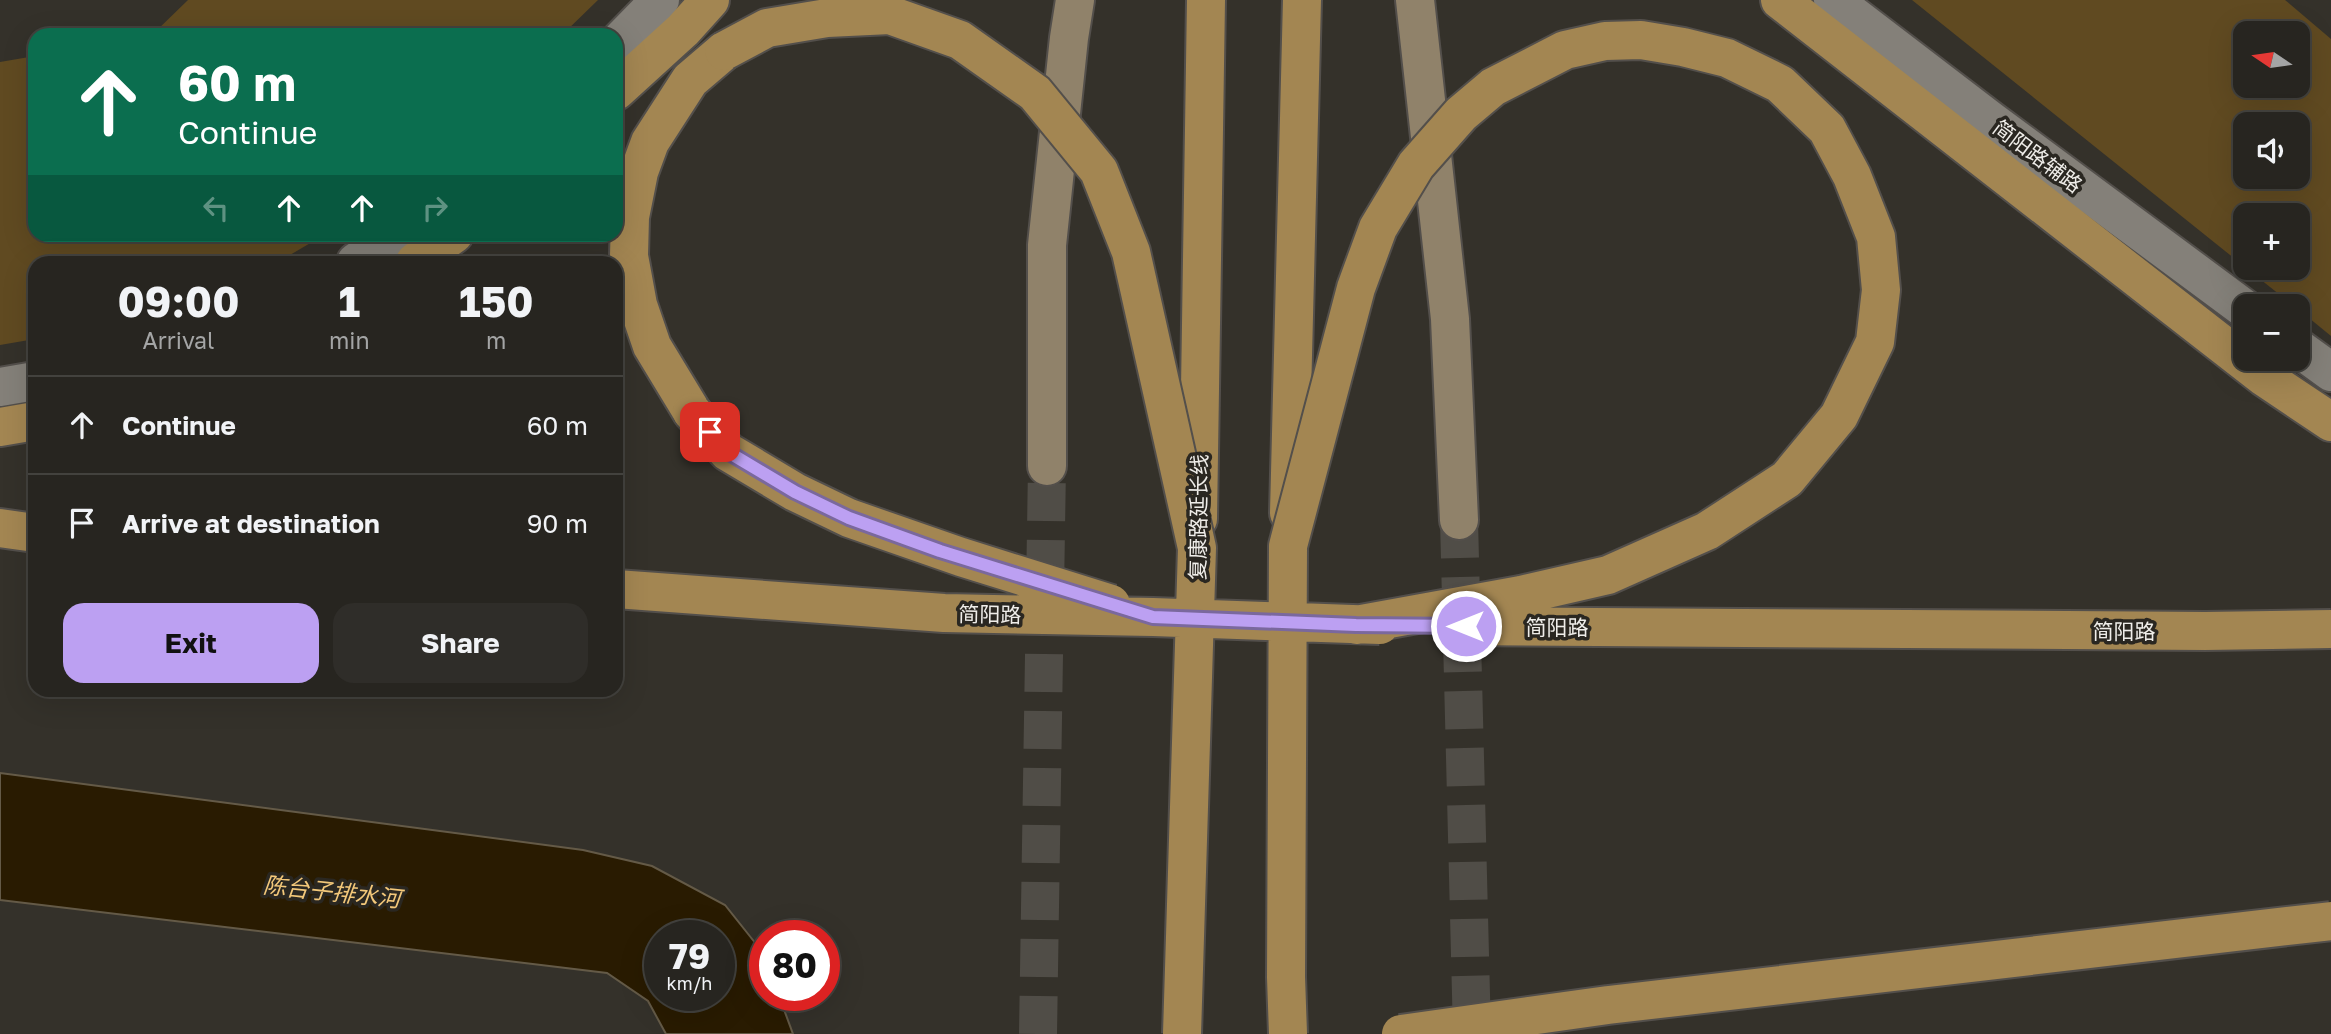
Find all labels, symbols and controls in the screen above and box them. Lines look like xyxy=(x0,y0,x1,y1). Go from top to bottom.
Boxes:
north arrow xyxy=(2233,21,2310,98)
map controls xyxy=(2233,21,2310,371)
text: 60 m xyxy=(178,53,296,112)
icon: ahead xyxy=(63,56,154,147)
button: sound xyxy=(2233,112,2310,189)
text: Continue xyxy=(178,113,317,151)
street label: 简阳路辅路 xyxy=(1988,114,2088,198)
icon: left xyxy=(197,189,235,227)
icon: ahead xyxy=(270,189,308,227)
icon: ahead xyxy=(343,189,381,227)
icon: right xyxy=(416,189,454,227)
button: + xyxy=(2233,203,2310,280)
text: 09:00 xyxy=(117,276,239,326)
text: 1 xyxy=(338,276,360,326)
text: 150 xyxy=(459,276,534,326)
button: − xyxy=(2233,294,2310,371)
text: Arrival xyxy=(142,326,214,354)
text: min xyxy=(329,326,370,354)
text: m xyxy=(486,326,506,354)
pin xyxy=(680,402,740,462)
icon: ahead xyxy=(63,406,101,444)
text: Continue xyxy=(122,410,236,441)
text: 60 m xyxy=(527,410,588,441)
icon: arrive xyxy=(691,413,729,451)
street label: 复康路延长线 xyxy=(1184,454,1212,580)
icon: arrive xyxy=(63,504,101,542)
text: Arrive at destination xyxy=(122,508,380,539)
text: 90 m xyxy=(527,508,588,539)
position arrow xyxy=(1429,589,1503,663)
street label: 简阳路 xyxy=(958,600,1022,628)
button: Exit xyxy=(63,603,319,683)
button: Share xyxy=(333,603,588,683)
street label: 简阳路 xyxy=(1526,614,1589,640)
street label: 简阳路 xyxy=(2093,618,2156,644)
water label: 陈台子排水河 xyxy=(262,870,406,913)
speed limit sign: 80 xyxy=(749,920,840,1011)
text: 79 xyxy=(669,935,710,977)
text: km/h xyxy=(667,972,712,994)

